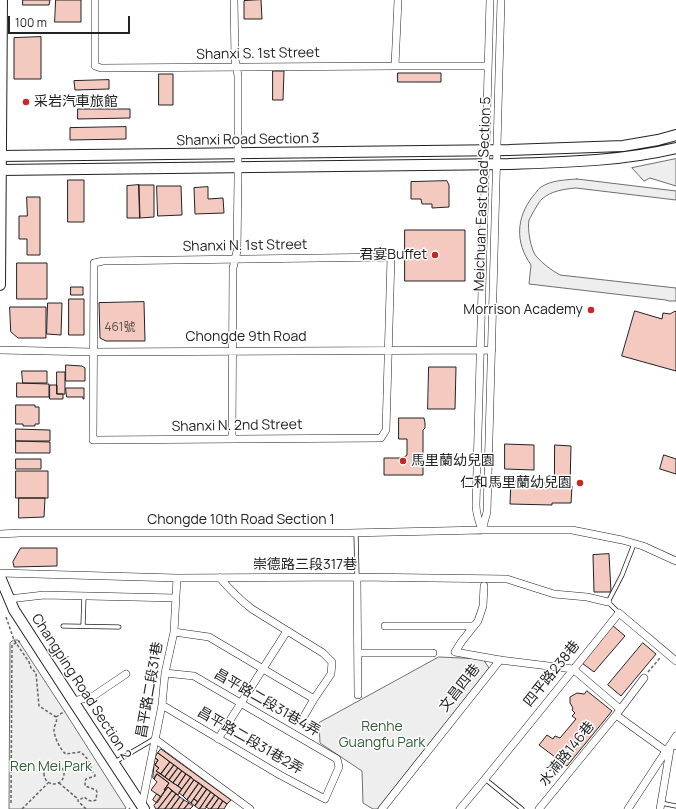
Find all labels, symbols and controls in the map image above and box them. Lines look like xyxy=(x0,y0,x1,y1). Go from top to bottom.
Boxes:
scale bar xyxy=(10,8,132,34)
text: 100 m xyxy=(15,14,47,31)
street label: Shanxi S. 1st Street xyxy=(196,45,320,63)
place label: 采岩汽車旅館 xyxy=(34,94,118,110)
street label: Meichuan East Road Section 5 xyxy=(471,96,495,292)
marker: 采岩汽車旅館 xyxy=(21,97,31,107)
street label: Shanxi Road Section 3 xyxy=(176,130,320,150)
street label: Shanxi N. 1st Street xyxy=(182,237,308,255)
place label: 君宴Buffet xyxy=(359,247,427,263)
marker: 君宴Buffet xyxy=(430,250,440,260)
place label: Morrison Academy xyxy=(463,302,583,318)
marker: Morrison Academy xyxy=(586,305,596,315)
house number: 461號 xyxy=(104,321,136,335)
street label: Chongde 9th Road xyxy=(185,329,307,345)
street label: Shanxi N. 2nd Street xyxy=(171,416,303,436)
place label: 馬里蘭幼兒園 xyxy=(411,453,495,469)
marker: 馬里蘭幼兒園 xyxy=(398,456,408,466)
place label: 仁和馬里蘭幼兒園 xyxy=(460,475,572,491)
marker: 仁和馬里蘭幼兒園 xyxy=(575,478,585,488)
street label: Chongde 10th Road Section 1 xyxy=(147,512,335,528)
street label: 崇德路三段317巷 xyxy=(253,557,357,573)
street label: Changping Road Section 2 xyxy=(28,611,134,763)
street label: 四平路238巷 xyxy=(520,638,584,710)
street label: 昌平路二段31巷 xyxy=(133,641,167,739)
street label: 文昌四巷 xyxy=(436,661,484,715)
street label: 昌平路二段31巷4弄 xyxy=(211,666,323,740)
street label: 昌平路二段31巷2弄 xyxy=(194,704,306,778)
street label: 水湳路146巷 xyxy=(536,718,598,790)
park label: Renhe Guangfu Park xyxy=(339,719,425,752)
park label: Ren Mei Park xyxy=(10,759,92,775)

